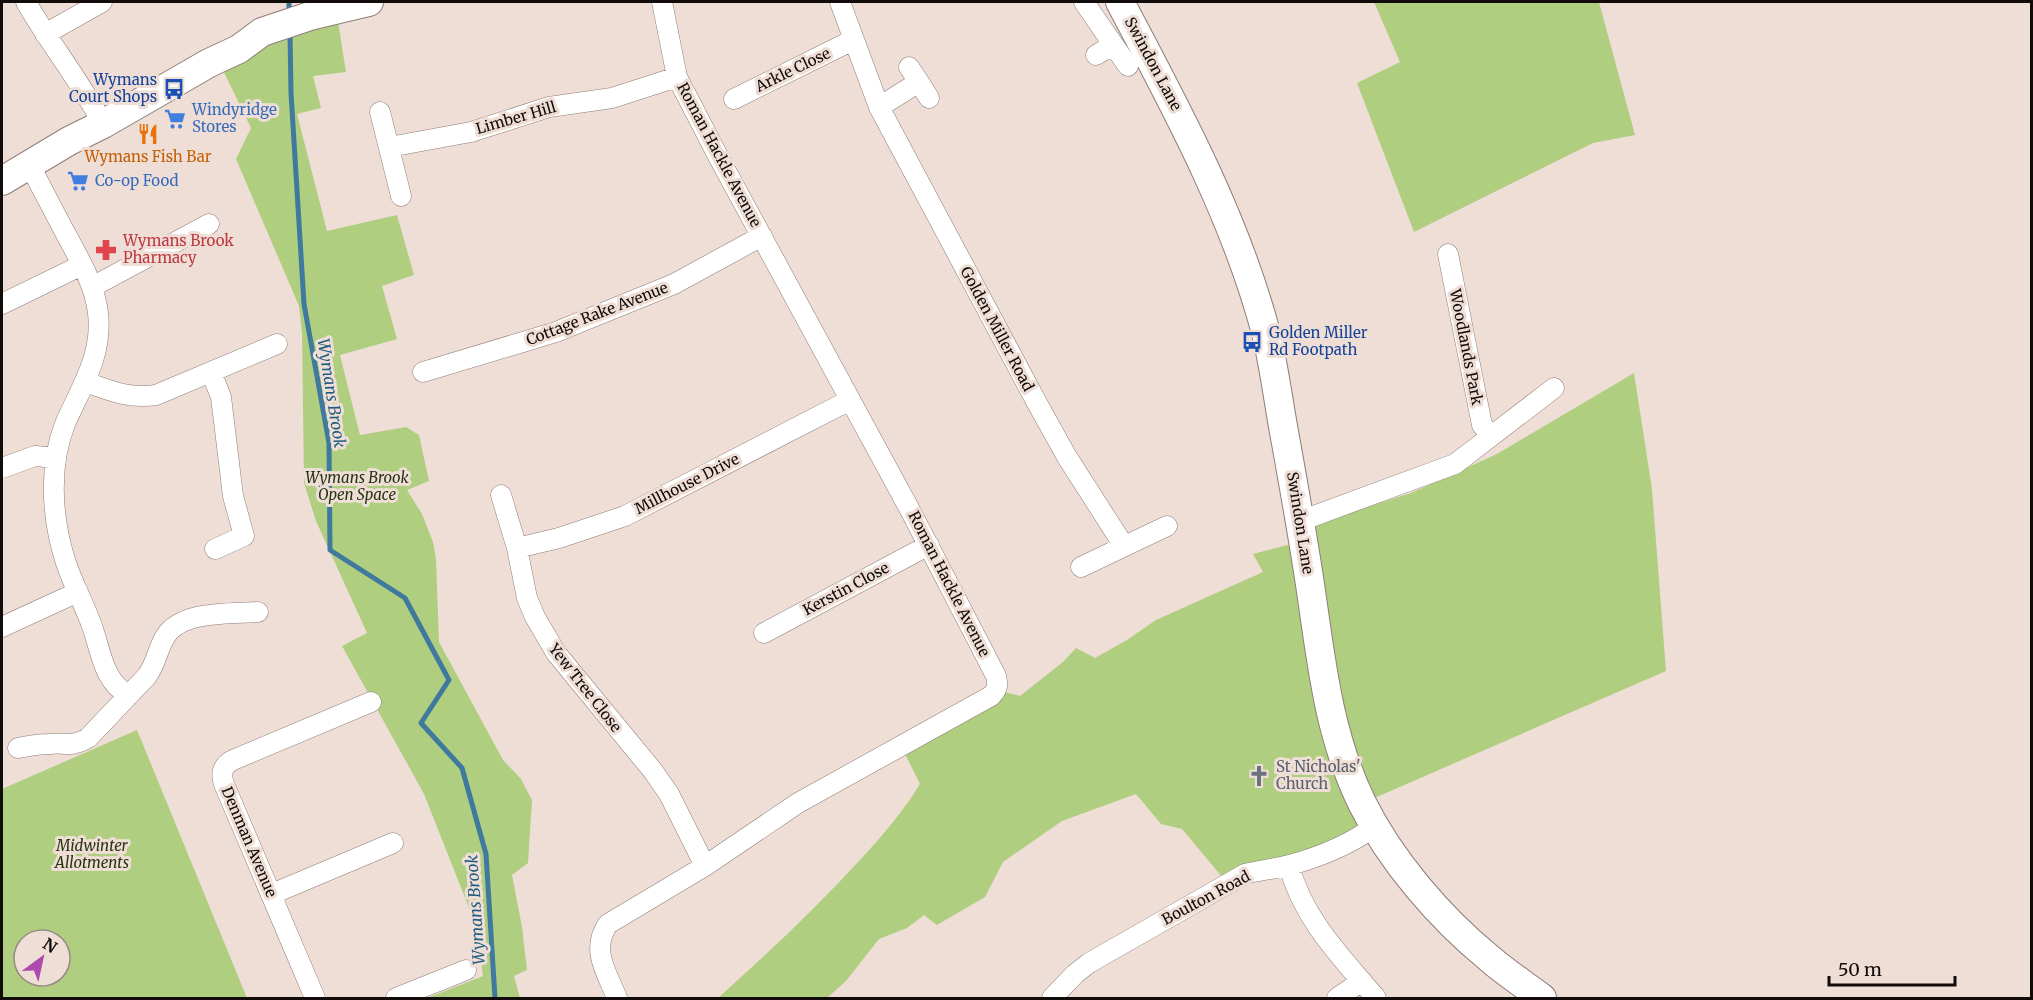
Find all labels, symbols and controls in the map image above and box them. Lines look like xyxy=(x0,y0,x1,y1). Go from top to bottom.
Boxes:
street label: Swindon Lane xyxy=(1121,14,1186,114)
street label: Arkle Close xyxy=(751,43,834,96)
place label: Wymans Court Shops xyxy=(69,70,157,106)
bus stop icon: Wymans Court Shops xyxy=(162,77,186,101)
street label: Roman Hackle Avenue xyxy=(673,79,766,231)
street label: Limber Hill xyxy=(474,97,558,138)
place label: Windyridge Stores xyxy=(191,100,277,136)
supermarket icon: Windyridge Stores xyxy=(163,107,187,131)
restaurant icon: Wymans Fish Bar xyxy=(136,122,160,146)
place label: Wymans Fish Bar xyxy=(84,147,212,166)
supermarket icon: Co-op Food xyxy=(66,169,90,193)
place label: Co-op Food xyxy=(95,171,179,190)
place label: Wymans Brook Pharmacy xyxy=(122,231,234,267)
pharmacy icon: Wymans Brook Pharmacy xyxy=(94,238,118,262)
street label: Golden Miller Road xyxy=(957,263,1038,394)
street label: Cottage Rake Avenue xyxy=(523,278,671,349)
street label: Woodlands Park xyxy=(1446,286,1487,407)
place label: Golden Miller Rd Footpath xyxy=(1269,323,1368,359)
bus stop icon: Golden Miller Rd Footpath xyxy=(1240,330,1264,354)
water label: Wymans Brook xyxy=(314,337,351,449)
street label: Millhouse Drive xyxy=(631,449,742,518)
park label: Wymans Brook Open Space xyxy=(305,468,409,504)
street label: Swindon Lane xyxy=(1283,470,1318,576)
street label: Roman Hackle Avenue xyxy=(904,508,995,660)
street label: Kerstin Close xyxy=(799,558,892,619)
street label: Yew Tree Close xyxy=(544,639,626,736)
place label: St Nicholas' Church xyxy=(1276,757,1361,793)
church icon: St Nicholas' Church xyxy=(1247,764,1271,788)
street label: Denman Avenue xyxy=(218,784,281,900)
park label: Midwinter Allotments xyxy=(54,836,129,872)
water label: Wymans Brook xyxy=(461,854,489,966)
street label: Boulton Road xyxy=(1158,866,1253,929)
north arrow xyxy=(12,928,72,988)
text: N xyxy=(39,934,61,957)
scale bar xyxy=(1829,949,1955,987)
text: 50 m xyxy=(1838,958,1882,981)

